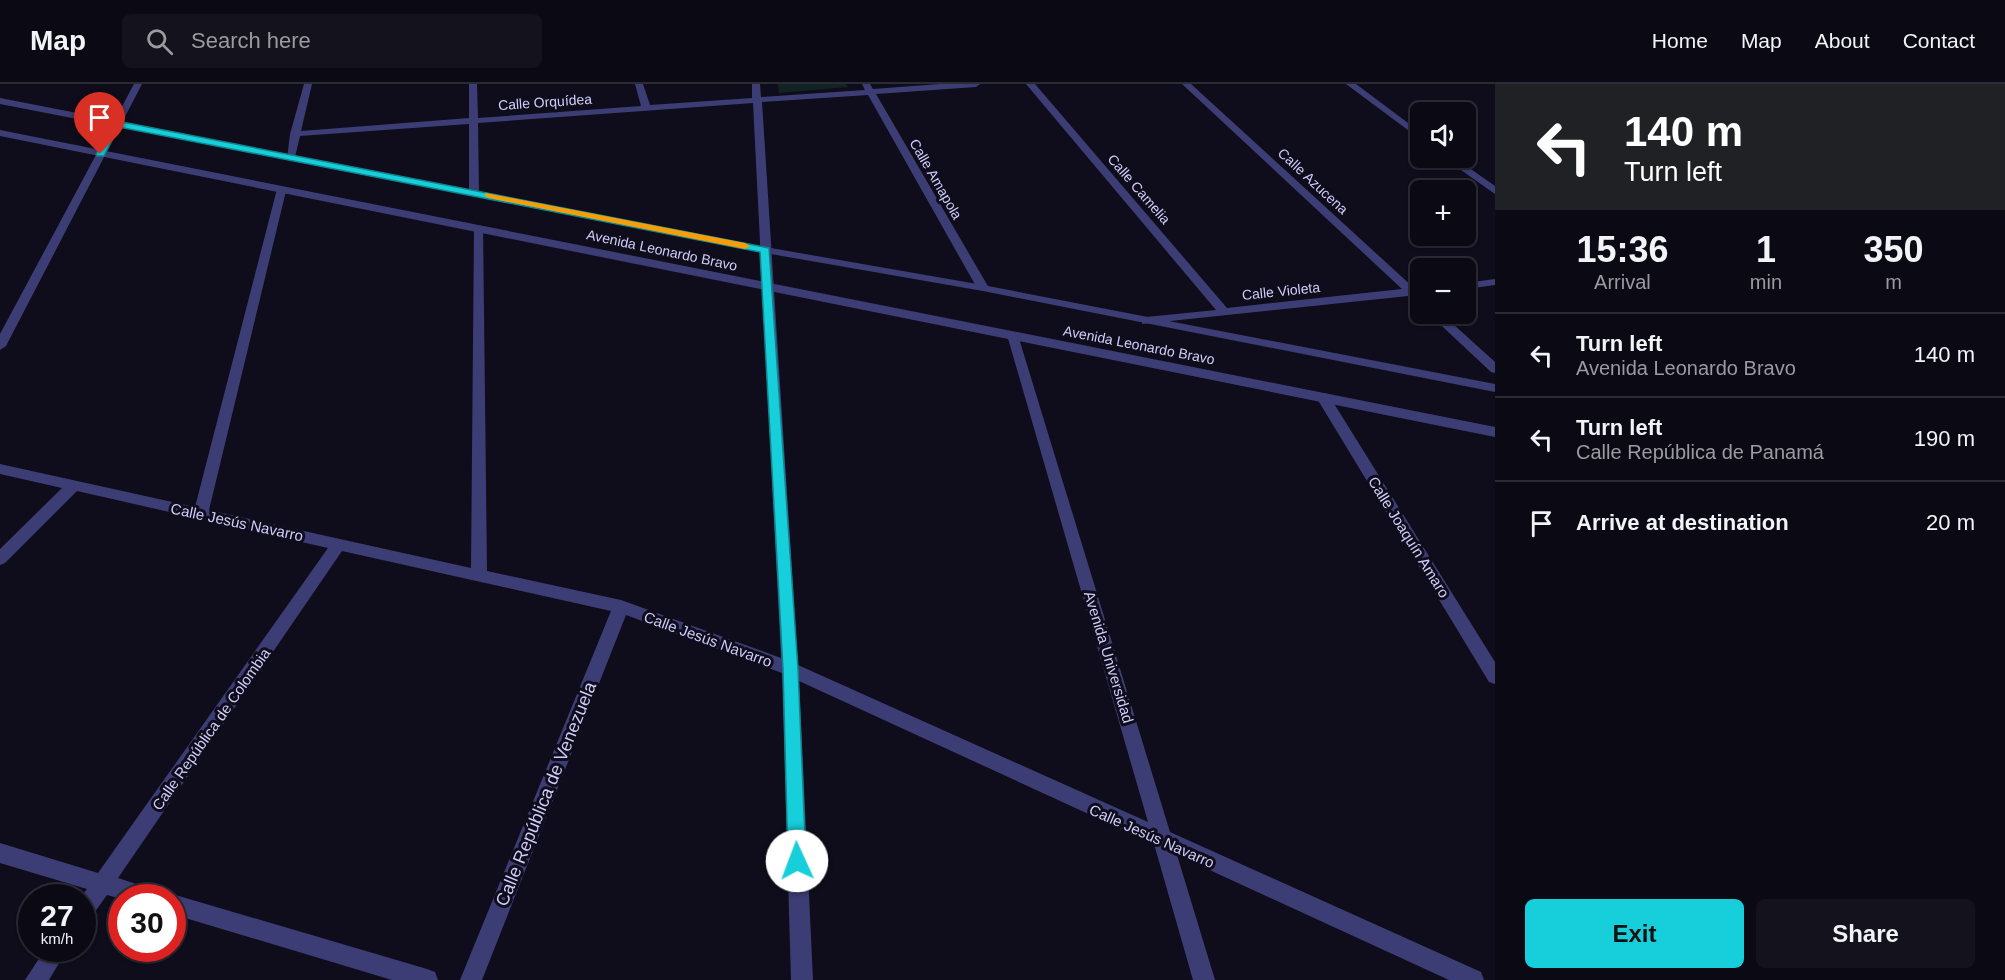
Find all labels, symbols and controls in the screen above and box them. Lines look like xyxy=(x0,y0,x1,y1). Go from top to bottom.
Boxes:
search box xyxy=(122,14,542,68)
text: Map xyxy=(30,25,86,56)
icon: search xyxy=(143,25,176,58)
text: Search here xyxy=(191,28,311,53)
text: Home xyxy=(1652,29,1708,52)
text: Map xyxy=(1741,29,1782,52)
text: About xyxy=(1815,29,1870,52)
text: Contact xyxy=(1903,29,1975,52)
street label: Calle Orquídea xyxy=(497,91,593,113)
pin xyxy=(74,92,125,154)
icon: arrive xyxy=(83,101,116,134)
map controls xyxy=(1410,102,1476,324)
button: sound xyxy=(1410,102,1476,168)
icon: left xyxy=(1525,108,1603,186)
text: 140 m xyxy=(1624,108,1743,155)
street label: Calle Amapola xyxy=(907,136,966,222)
street label: Calle Azucena xyxy=(1275,145,1351,218)
street label: Calle Camelia xyxy=(1104,151,1174,227)
text: Turn left xyxy=(1624,157,1722,187)
button: + xyxy=(1410,180,1476,246)
street label: Avenida Leonardo Bravo xyxy=(585,226,739,274)
text: 15:36 xyxy=(1576,229,1668,270)
text: 1 xyxy=(1756,229,1776,270)
text: 350 xyxy=(1863,229,1924,270)
button: − xyxy=(1410,258,1476,324)
text: Arrival xyxy=(1594,271,1651,293)
text: min xyxy=(1750,271,1782,293)
text: m xyxy=(1885,271,1902,293)
street label: Calle Violeta xyxy=(1241,279,1321,303)
street label: Avenida Leonardo Bravo xyxy=(1062,322,1216,368)
text: Turn left xyxy=(1576,331,1662,356)
icon: left xyxy=(1525,339,1558,372)
text: 140 m xyxy=(1914,342,1975,367)
text: Avenida Leonardo Bravo xyxy=(1576,357,1796,379)
text: Turn left xyxy=(1576,415,1662,440)
icon: left xyxy=(1525,423,1558,456)
text: 190 m xyxy=(1914,426,1975,451)
text: Calle República de Panamá xyxy=(1576,441,1824,463)
street label: Calle Joaquín Amaro xyxy=(1365,473,1453,601)
street label: Calle Jesús Navarro xyxy=(169,500,305,544)
icon: arrive xyxy=(1525,507,1558,540)
text: Arrive at destination xyxy=(1576,510,1789,535)
text: 20 m xyxy=(1926,510,1975,535)
street label: Avenida Universidad xyxy=(1081,589,1137,725)
street label: Calle Jesús Navarro xyxy=(642,608,774,670)
street label: Calle República de Colombia xyxy=(149,644,274,813)
street label: Calle República de Venezuela xyxy=(492,678,601,909)
street label: Calle Jesús Navarro xyxy=(1087,801,1217,871)
position arrow xyxy=(765,829,829,893)
speed limit sign: 30 xyxy=(108,884,186,962)
text: 27 xyxy=(40,899,74,932)
button: Exit xyxy=(1525,899,1744,968)
button: Share xyxy=(1756,899,1975,968)
text: km/h xyxy=(41,930,73,947)

